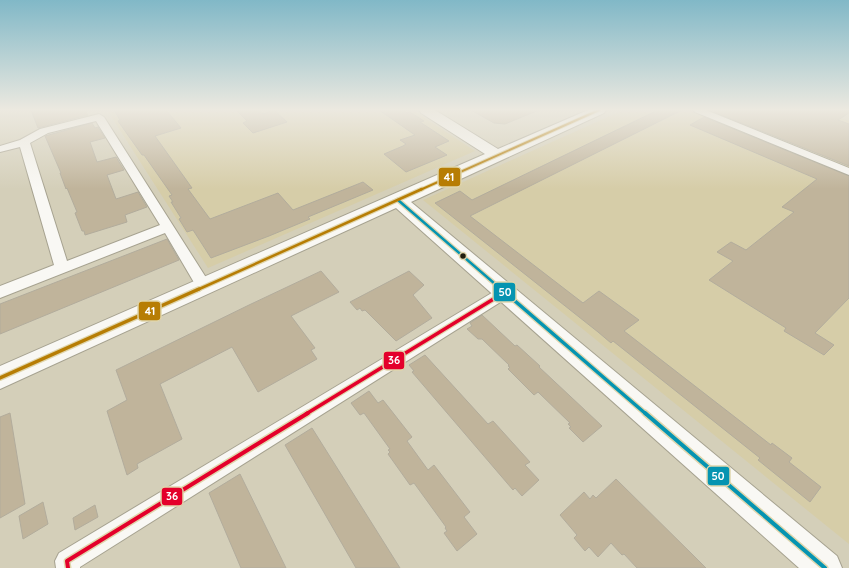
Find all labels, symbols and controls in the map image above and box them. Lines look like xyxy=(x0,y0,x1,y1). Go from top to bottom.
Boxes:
line badge: 41 xyxy=(438,167,461,187)
text: 41 xyxy=(444,170,454,184)
unlabelled marker xyxy=(458,251,468,261)
line badge: 50 xyxy=(493,282,516,302)
text: 50 xyxy=(498,285,512,299)
line badge: 41 xyxy=(138,301,161,321)
text: 41 xyxy=(145,304,155,318)
line badge: 36 xyxy=(383,351,405,370)
text: 36 xyxy=(388,353,400,367)
line badge: 50 xyxy=(707,466,730,486)
text: 50 xyxy=(711,469,725,483)
line badge: 36 xyxy=(161,487,183,506)
text: 36 xyxy=(166,489,178,503)

